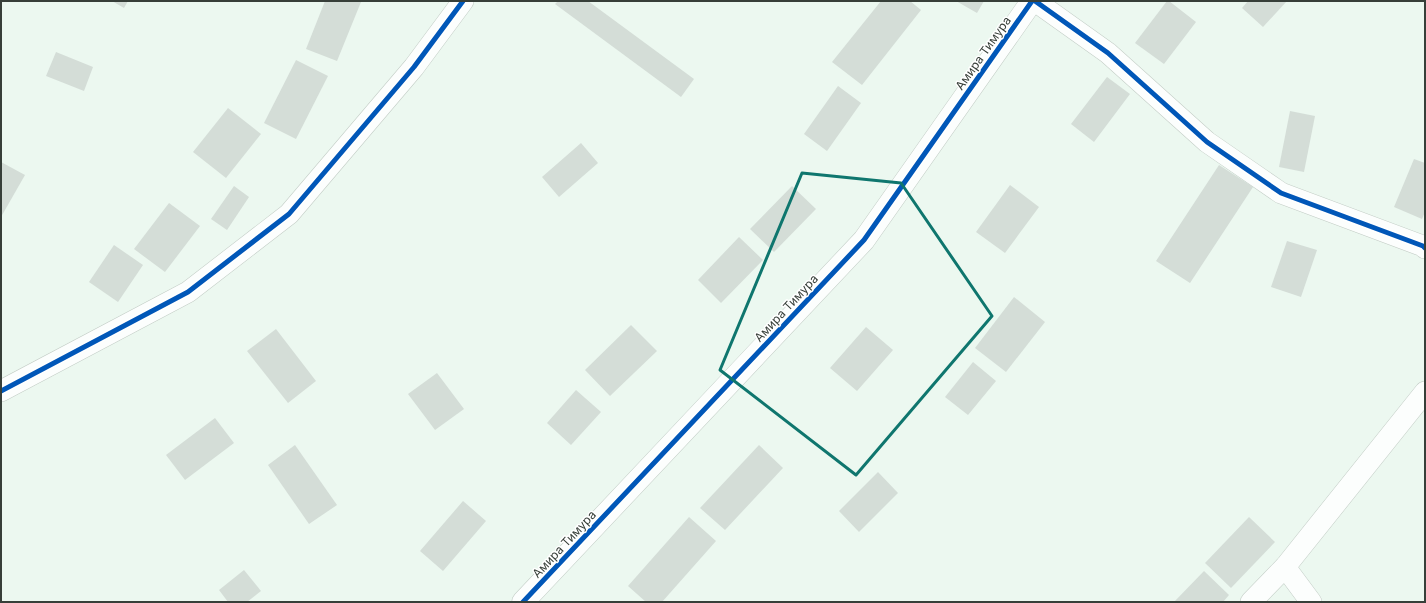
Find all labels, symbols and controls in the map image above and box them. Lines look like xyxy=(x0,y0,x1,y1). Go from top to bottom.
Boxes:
street label: Амира Тимура xyxy=(952,13,1014,93)
street label: Амира Тимура xyxy=(751,271,821,345)
street label: Амира Тимура xyxy=(529,507,599,581)

